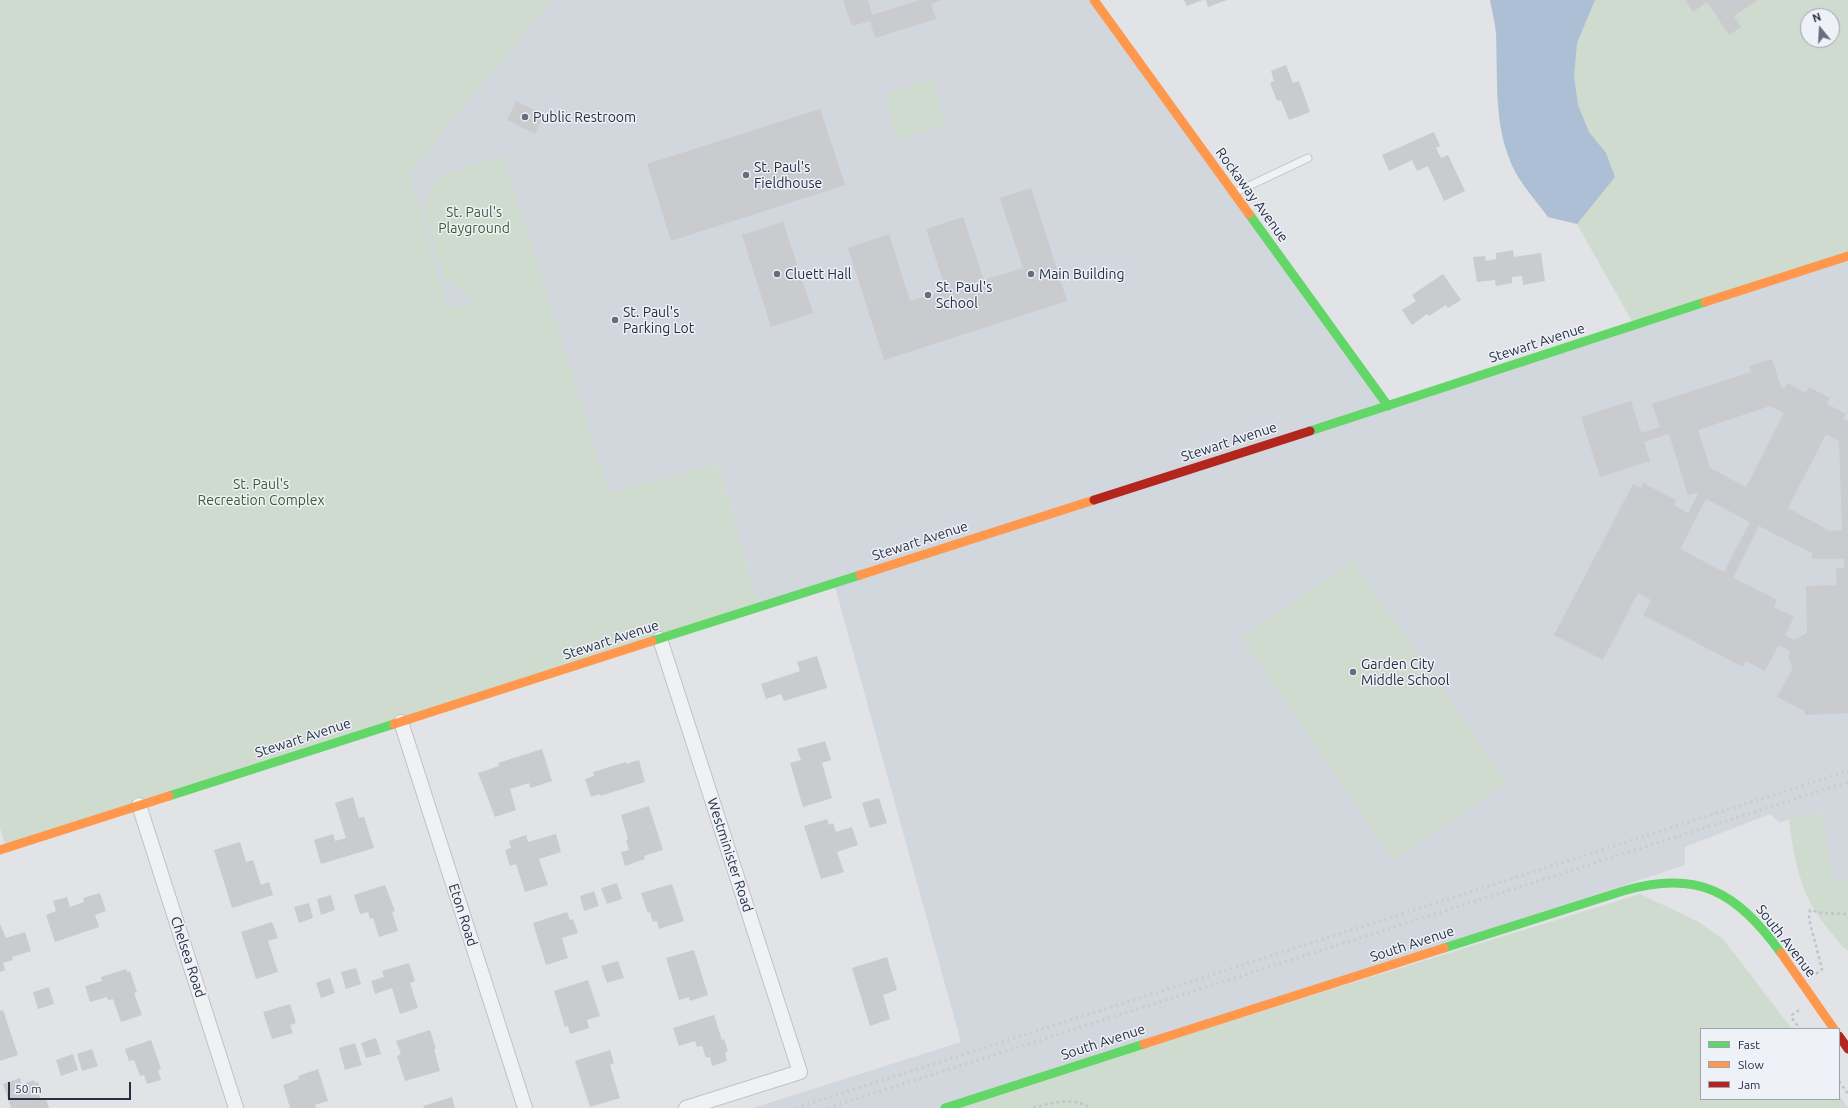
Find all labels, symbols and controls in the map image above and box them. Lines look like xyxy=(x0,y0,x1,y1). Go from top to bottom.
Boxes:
north arrow xyxy=(1800,8,1840,48)
text: N xyxy=(1811,11,1822,25)
place label: Public Restroom xyxy=(533,109,636,125)
marker: Public Restroom xyxy=(520,112,530,122)
street label: Rockaway Avenue xyxy=(1212,144,1292,246)
place label: St. Paul's Fieldhouse xyxy=(754,159,822,192)
marker: St. Paul's Fieldhouse xyxy=(741,170,751,180)
park label: St. Paul's Playground xyxy=(438,204,510,236)
place label: Cluett Hall xyxy=(785,266,851,282)
place label: Main Building xyxy=(1039,266,1125,282)
marker: Cluett Hall xyxy=(772,269,782,279)
marker: Main Building xyxy=(1026,269,1036,279)
place label: St. Paul's School xyxy=(936,279,992,312)
marker: St. Paul's School xyxy=(923,290,933,300)
place label: St. Paul's Parking Lot xyxy=(623,304,694,336)
marker: St. Paul's Parking Lot xyxy=(610,315,620,325)
street label: Stewart Avenue xyxy=(1487,320,1587,366)
street label: Stewart Avenue xyxy=(1179,419,1279,465)
park label: St. Paul's Recreation Complex xyxy=(198,476,324,508)
street label: Stewart Avenue xyxy=(870,518,970,564)
street label: Stewart Avenue xyxy=(561,617,661,663)
place label: Garden City Middle School xyxy=(1361,656,1449,688)
marker: Garden City Middle School xyxy=(1348,667,1358,677)
street label: Stewart Avenue xyxy=(253,715,353,761)
street label: Westminister Road xyxy=(704,796,756,914)
street label: Eton Road xyxy=(445,882,481,948)
street label: South Avenue xyxy=(1752,901,1820,981)
street label: Chelsea Road xyxy=(167,914,209,1000)
street label: South Avenue xyxy=(1368,923,1456,965)
street label: South Avenue xyxy=(1059,1021,1147,1063)
legend xyxy=(1700,1028,1840,1100)
text: Fast xyxy=(1738,1038,1760,1051)
text: Slow xyxy=(1738,1058,1764,1071)
scale bar xyxy=(10,1074,133,1100)
text: Jam xyxy=(1738,1078,1760,1091)
text: 50 m xyxy=(15,1082,42,1095)

